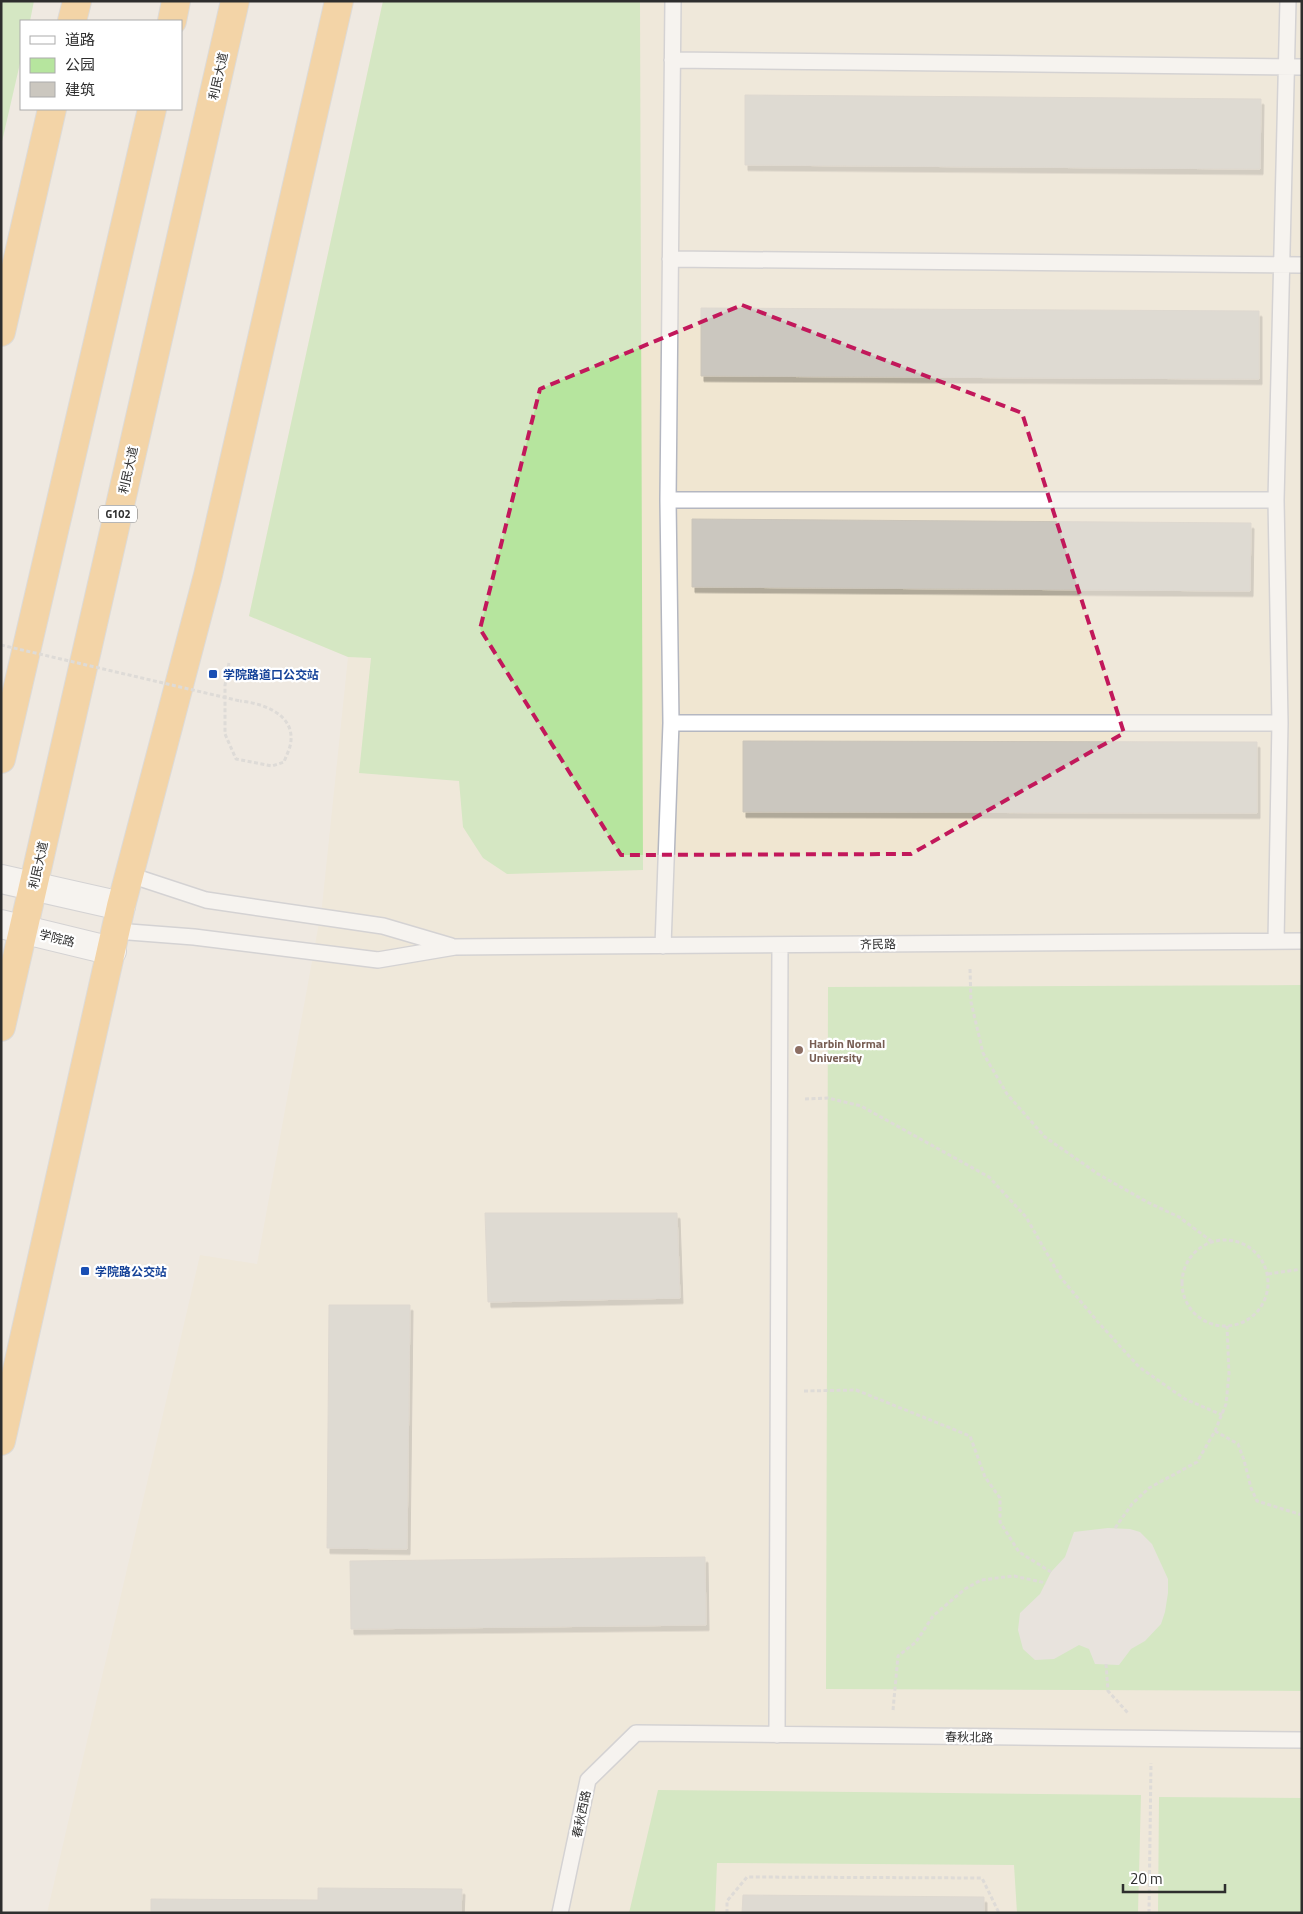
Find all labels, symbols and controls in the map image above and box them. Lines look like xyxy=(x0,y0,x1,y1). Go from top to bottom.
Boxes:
legend xyxy=(20,20,182,110)
text: 道路 xyxy=(65,28,95,51)
street label: 利民大道 xyxy=(203,50,233,102)
text: 公园 xyxy=(65,53,95,76)
text: 建筑 xyxy=(65,78,95,101)
street label: 利民大道 xyxy=(113,444,143,496)
road number: G102 xyxy=(99,506,137,522)
place label: 学院路道口公交站 xyxy=(223,665,319,684)
marker: 学院路道口公交站 xyxy=(207,668,219,680)
street label: 利民大道 xyxy=(23,839,53,891)
street label: 学院路 xyxy=(37,924,77,952)
street label: 齐民路 xyxy=(860,934,896,954)
place label: Harbin Normal University xyxy=(809,1034,885,1067)
marker: Harbin Normal University xyxy=(793,1044,805,1056)
place label: 学院路公交站 xyxy=(95,1262,167,1281)
marker: 学院路公交站 xyxy=(79,1265,91,1277)
street label: 春秋北路 xyxy=(945,1727,993,1747)
street label: 春秋西路 xyxy=(567,1789,595,1839)
scale bar xyxy=(1123,1862,1226,1894)
text: 20 m xyxy=(1130,1867,1163,1890)

